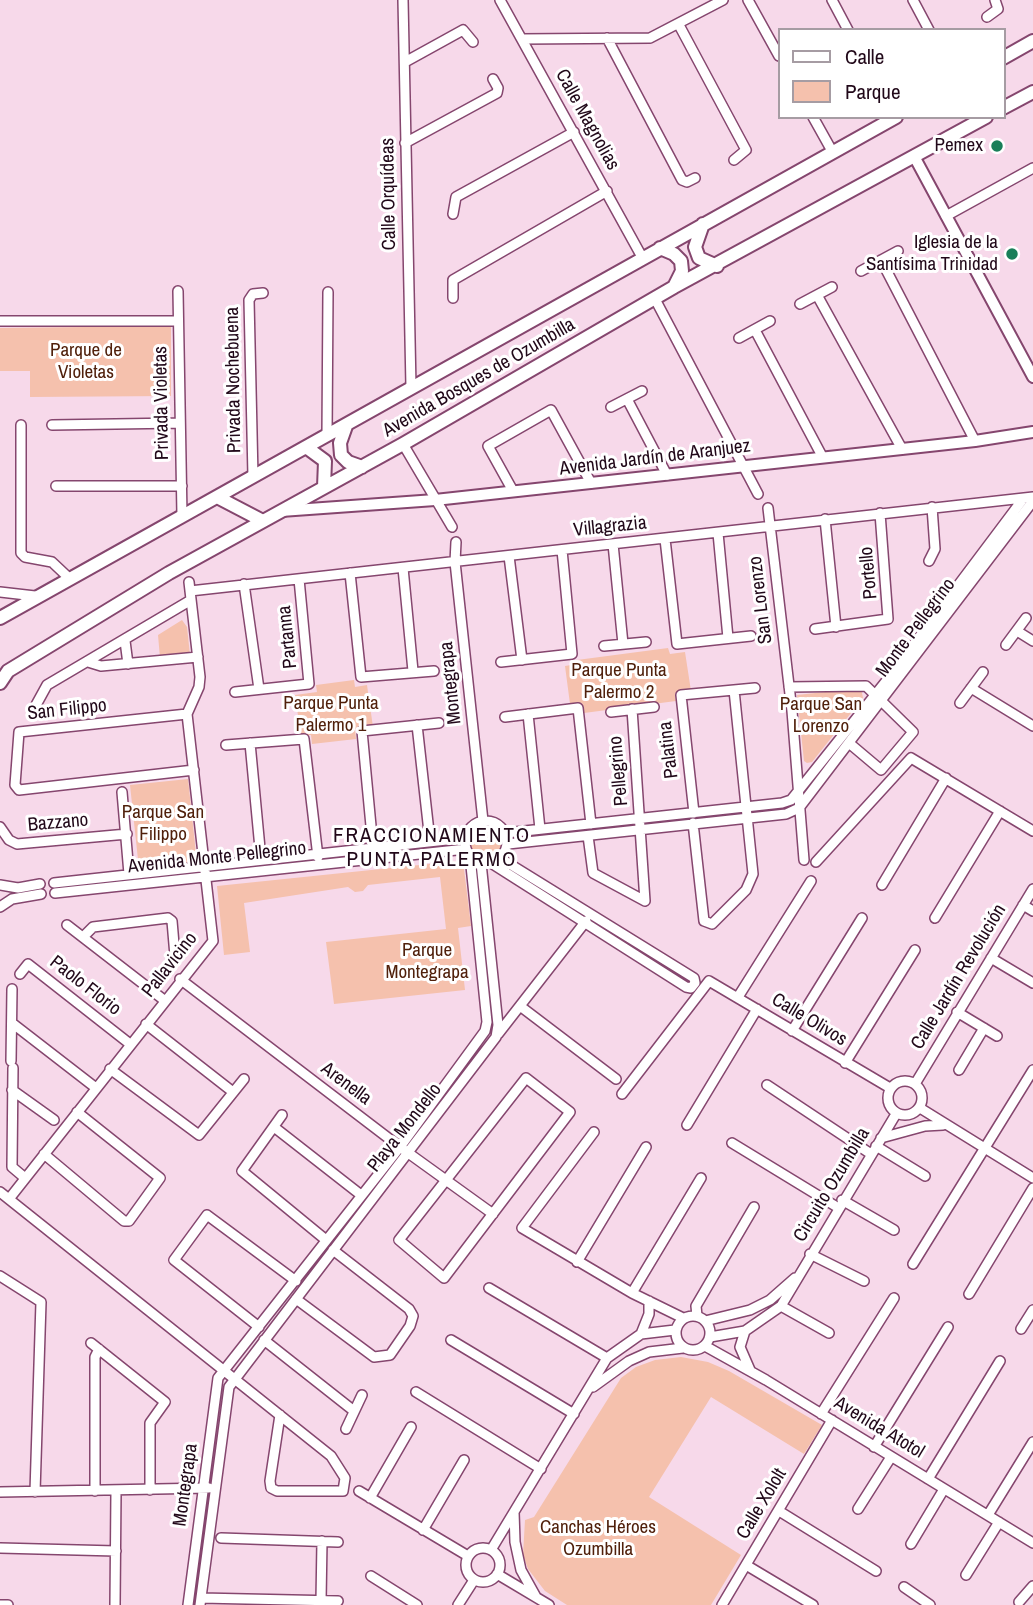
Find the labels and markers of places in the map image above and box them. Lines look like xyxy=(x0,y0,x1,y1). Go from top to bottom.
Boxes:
place label: Pemex xyxy=(935,135,983,157)
marker: Pemex xyxy=(989,138,1005,154)
place label: Iglesia de la Santísima Trinidad xyxy=(866,232,998,276)
marker: Iglesia de la Santísima Trinidad xyxy=(1004,246,1020,262)

